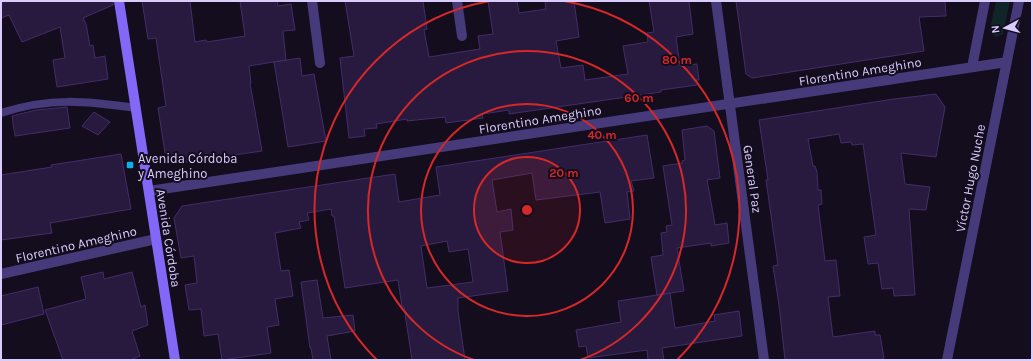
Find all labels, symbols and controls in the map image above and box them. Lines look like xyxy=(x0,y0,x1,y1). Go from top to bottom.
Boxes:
north arrow xyxy=(985,8,1025,48)
text: N xyxy=(989,24,1003,34)
text: 80 m xyxy=(662,53,692,67)
street label: Florentino Ameghino xyxy=(798,54,922,89)
text: 60 m xyxy=(624,91,654,105)
street label: Florentino Ameghino xyxy=(478,102,602,137)
street label: Víctor Hugo Nuche xyxy=(953,122,988,233)
text: 40 m xyxy=(587,128,617,142)
street label: General Paz xyxy=(740,144,765,214)
place label: Avenida Córdoba y Ameghino xyxy=(137,151,238,181)
marker: Avenida Córdoba y Ameghino xyxy=(125,160,135,170)
text: 20 m xyxy=(549,166,579,180)
street label: Avenida Córdoba xyxy=(153,188,184,288)
centre of rings xyxy=(520,203,534,217)
street label: Florentino Ameghino xyxy=(14,223,138,266)

